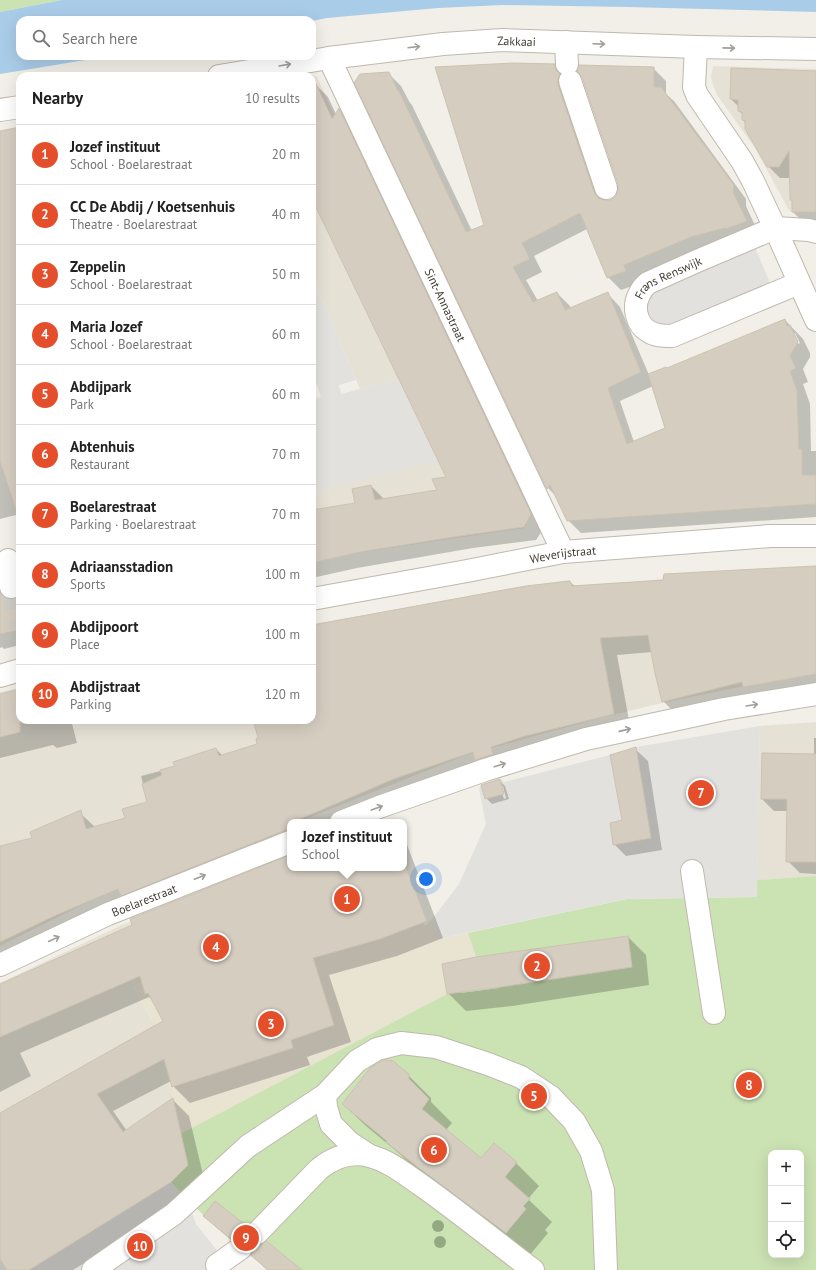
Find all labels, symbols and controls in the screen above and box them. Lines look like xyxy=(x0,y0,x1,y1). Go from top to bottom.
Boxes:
search box xyxy=(16,16,316,60)
icon: search xyxy=(30,27,52,49)
text: Search here xyxy=(62,29,138,48)
street label: Zakkaai xyxy=(497,32,536,49)
one-way arrow xyxy=(592,40,605,47)
one-way arrow xyxy=(407,44,420,51)
one-way arrow xyxy=(722,44,735,52)
one-way arrow xyxy=(278,61,291,69)
text: Nearby xyxy=(32,87,83,109)
text: 10 results xyxy=(245,90,300,107)
text: Jozef instituut xyxy=(70,137,160,156)
text: 1 xyxy=(41,146,49,163)
text: 20 m xyxy=(272,146,300,163)
text: School · Boelarestraat xyxy=(70,156,192,173)
text: CC De Abdij / Koetsenhuis xyxy=(70,197,235,216)
text: 2 xyxy=(41,206,49,223)
text: 40 m xyxy=(272,206,300,223)
text: Theatre · Boelarestraat xyxy=(70,216,197,233)
street label: Frans Renswijk xyxy=(631,252,704,301)
text: Zeppelin xyxy=(70,257,126,276)
text: 3 xyxy=(41,266,49,283)
text: 50 m xyxy=(272,266,300,283)
street label: Sint-Annastraat xyxy=(422,266,470,344)
text: School · Boelarestraat xyxy=(70,276,192,293)
text: Maria Jozef xyxy=(70,317,142,336)
text: 4 xyxy=(41,326,49,343)
text: 60 m xyxy=(272,326,300,343)
text: School · Boelarestraat xyxy=(70,336,192,353)
text: Abdijpark xyxy=(70,377,131,396)
text: 5 xyxy=(41,386,49,403)
text: 60 m xyxy=(272,386,300,403)
text: Park xyxy=(70,396,94,413)
text: Abtenhuis xyxy=(70,437,135,456)
text: 6 xyxy=(41,446,49,463)
text: 70 m xyxy=(272,446,300,463)
text: Restaurant xyxy=(70,456,129,473)
text: Boelarestraat xyxy=(70,497,156,516)
text: 7 xyxy=(41,506,49,523)
text: 70 m xyxy=(272,506,300,523)
text: Parking · Boelarestraat xyxy=(70,516,196,533)
street label: Weverijstraat xyxy=(528,542,597,566)
text: Adriaansstadion xyxy=(70,557,173,576)
text: 8 xyxy=(41,566,49,583)
text: 100 m xyxy=(265,566,300,583)
text: Sports xyxy=(70,576,106,593)
text: Abdijpoort xyxy=(70,617,138,636)
text: 9 xyxy=(41,626,49,643)
text: 100 m xyxy=(265,626,300,643)
text: Place xyxy=(70,636,100,653)
text: Abdijstraat xyxy=(70,677,140,696)
text: 10 xyxy=(38,686,52,703)
text: 120 m xyxy=(265,686,300,703)
text: Parking xyxy=(70,696,111,713)
one-way arrow xyxy=(745,700,758,708)
one-way arrow xyxy=(618,726,631,734)
one-way arrow xyxy=(493,761,505,769)
pin: 7 xyxy=(688,778,714,808)
one-way arrow xyxy=(370,804,383,811)
popup xyxy=(287,819,407,871)
text: Jozef instituut xyxy=(302,827,392,846)
text: School xyxy=(302,846,339,863)
your location xyxy=(416,869,436,889)
one-way arrow xyxy=(193,873,205,881)
street label: Boelarestraat xyxy=(109,880,178,919)
pin: 1 xyxy=(334,884,360,914)
pin: 4 xyxy=(203,932,229,962)
one-way arrow xyxy=(48,935,60,942)
pin: 2 xyxy=(524,951,550,981)
pin: 3 xyxy=(258,1009,284,1039)
pin: 8 xyxy=(736,1070,762,1100)
pin: 5 xyxy=(521,1081,547,1111)
pin: 6 xyxy=(421,1135,447,1165)
map controls xyxy=(768,1150,804,1258)
button: + xyxy=(768,1150,804,1186)
button: − xyxy=(768,1186,804,1222)
button: locate xyxy=(768,1222,804,1258)
pin: 9 xyxy=(233,1223,259,1253)
pin: 10 xyxy=(127,1231,153,1261)

